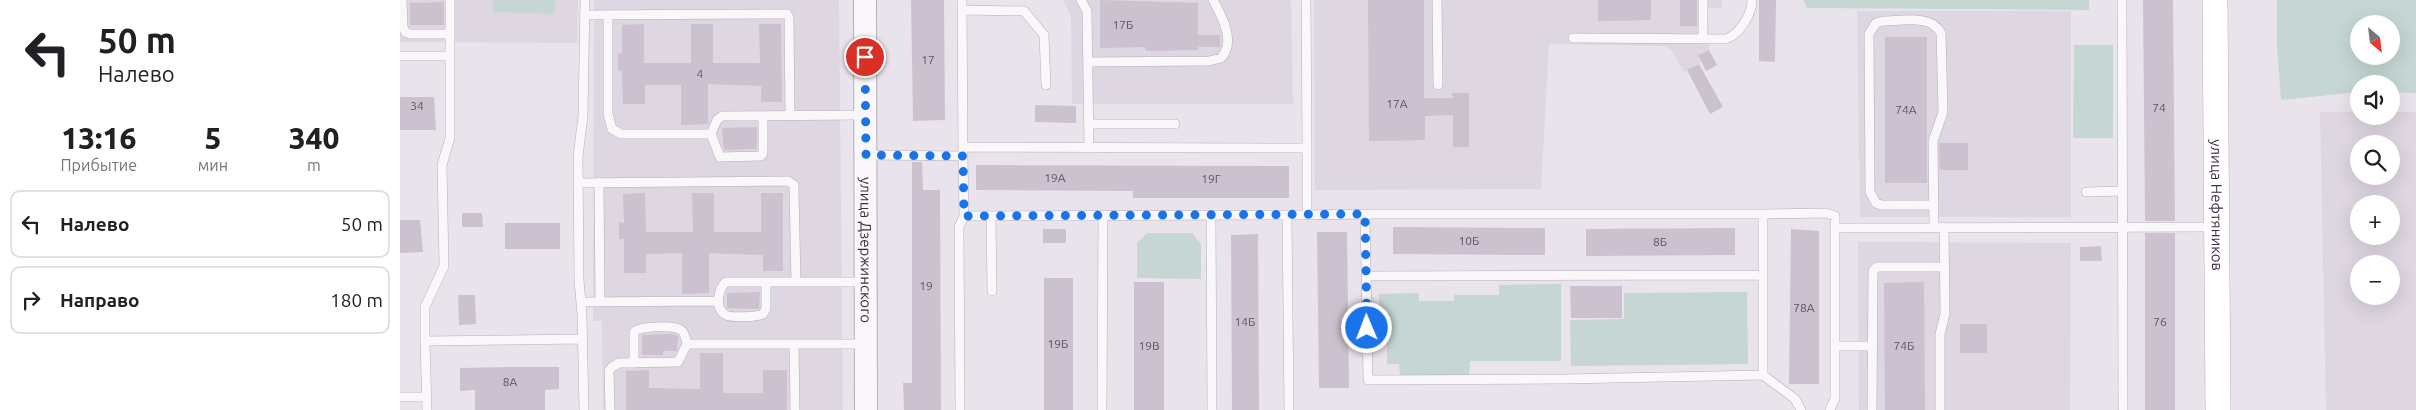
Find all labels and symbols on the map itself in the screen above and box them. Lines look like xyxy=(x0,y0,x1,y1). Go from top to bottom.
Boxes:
north arrow xyxy=(2350,15,2400,65)
house number: 17Б xyxy=(1113,18,1133,31)
pin xyxy=(844,36,886,78)
house number: 17 xyxy=(921,53,935,66)
house number: 4 xyxy=(697,67,704,80)
house number: 17А xyxy=(1386,97,1408,110)
house number: 34 xyxy=(410,99,424,112)
house number: 74 xyxy=(2152,101,2166,114)
house number: 74А xyxy=(1895,103,1917,116)
street label: улица Нефтяников xyxy=(2208,139,2226,271)
house number: 19А xyxy=(1044,171,1066,184)
house number: 19Г xyxy=(1201,172,1221,185)
street label: улица Дзержинского xyxy=(857,177,875,323)
house number: 10Б xyxy=(1459,234,1479,247)
house number: 8Б xyxy=(1653,235,1667,248)
house number: 19 xyxy=(919,279,933,292)
position arrow xyxy=(1340,301,1392,353)
house number: 78А xyxy=(1793,301,1815,314)
house number: 14Б xyxy=(1235,315,1255,328)
house number: 76 xyxy=(2153,315,2167,328)
house number: 19Б xyxy=(1048,337,1068,350)
house number: 19В xyxy=(1138,339,1160,352)
house number: 74Б xyxy=(1894,339,1914,352)
house number: 8А xyxy=(503,375,517,388)

